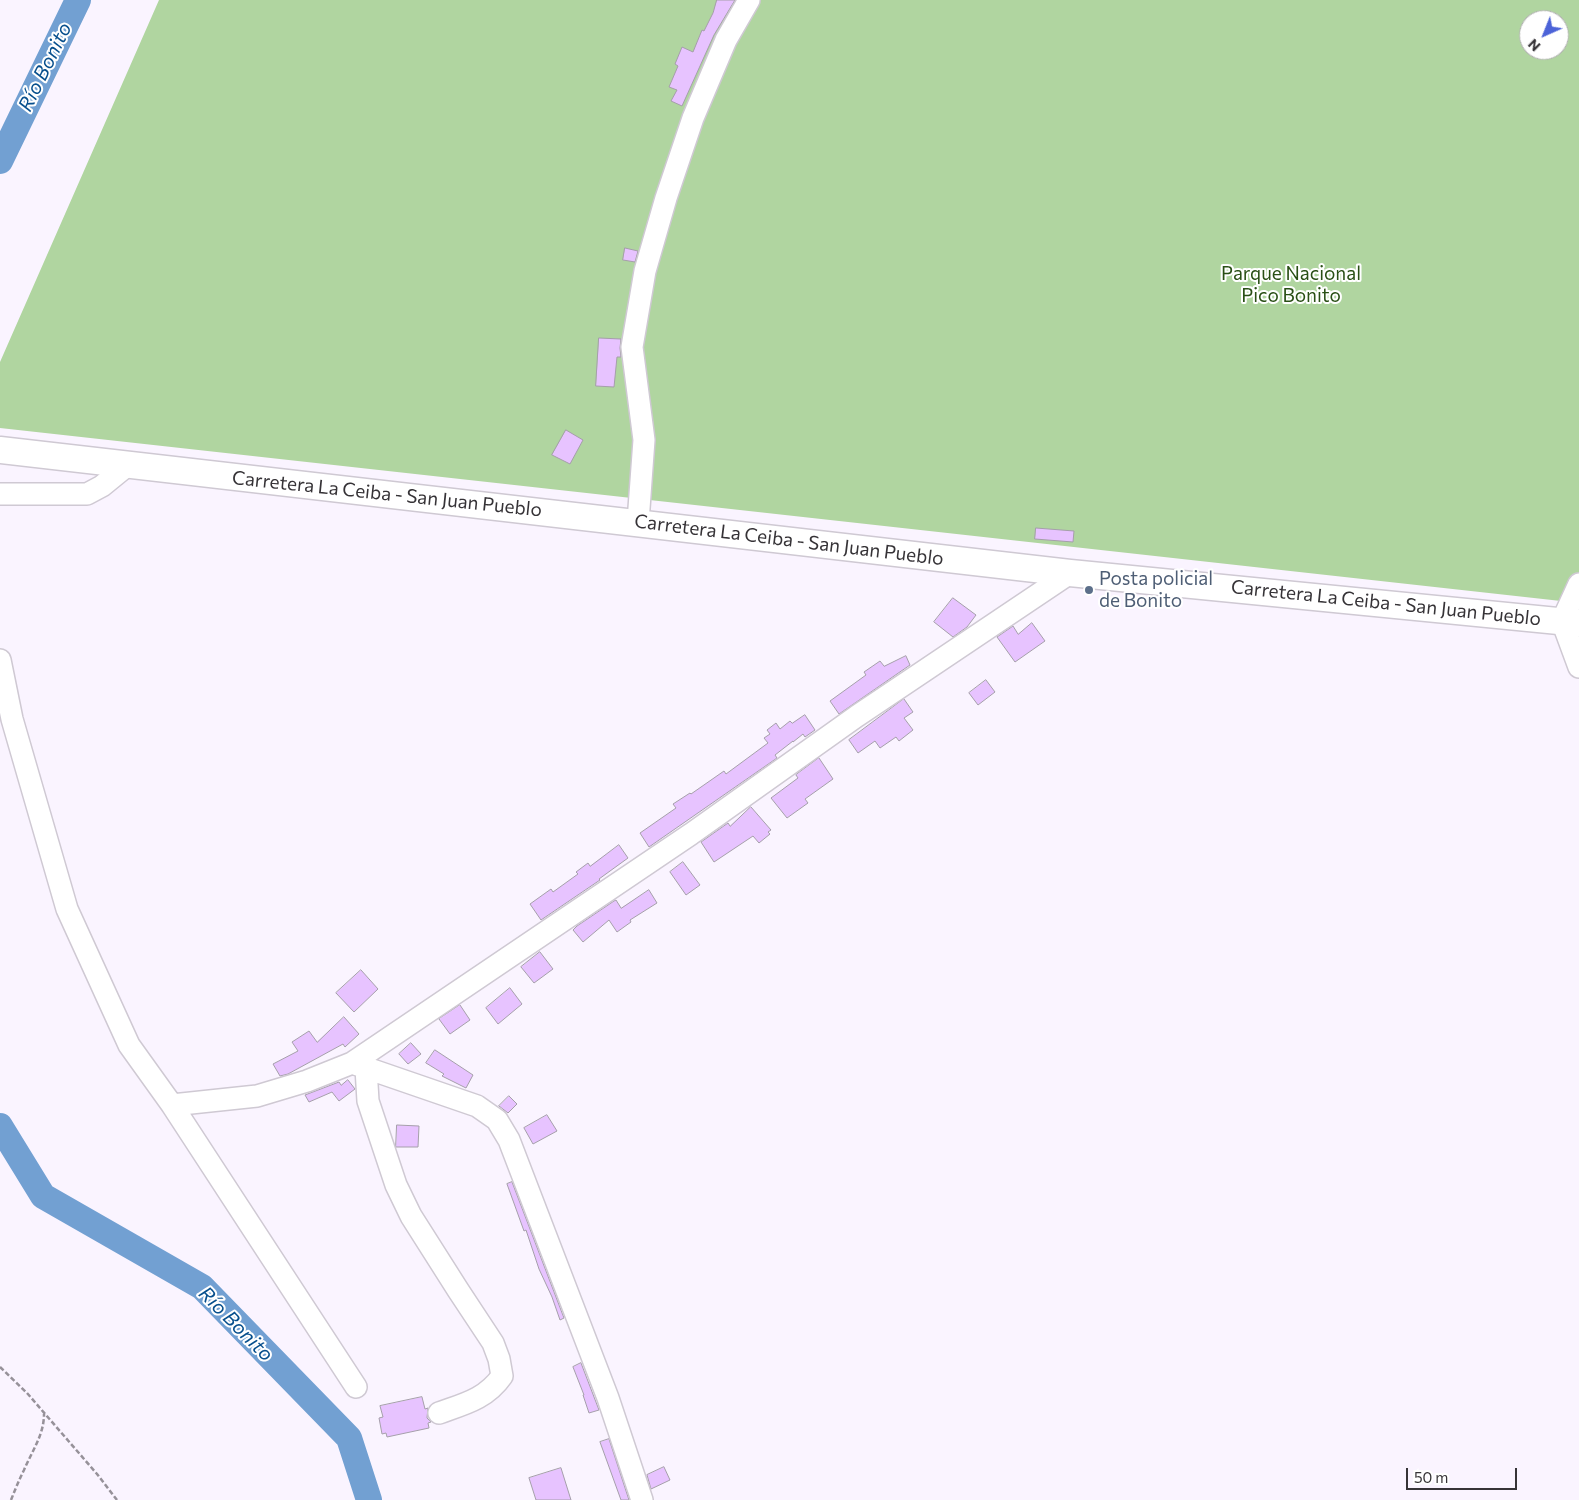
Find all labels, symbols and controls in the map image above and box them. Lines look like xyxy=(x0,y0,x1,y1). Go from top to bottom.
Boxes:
north arrow xyxy=(1519,10,1569,60)
water label: Río Bonito xyxy=(13,19,77,115)
text: N xyxy=(1524,36,1544,55)
park label: Parque Nacional Pico Bonito xyxy=(1221,263,1361,307)
street label: Carretera La Ceiba - San Juan Pueblo xyxy=(231,466,543,522)
street label: Carretera La Ceiba - San Juan Pueblo xyxy=(633,510,945,570)
place label: Posta policial de Bonito xyxy=(1099,568,1213,612)
street label: Carretera La Ceiba - San Juan Pueblo xyxy=(1230,575,1542,631)
marker: Posta policial de Bonito xyxy=(1083,584,1095,596)
water label: Río Bonito xyxy=(194,1282,278,1366)
scale bar xyxy=(1409,1458,1520,1490)
text: 50 m xyxy=(1414,1468,1448,1486)

